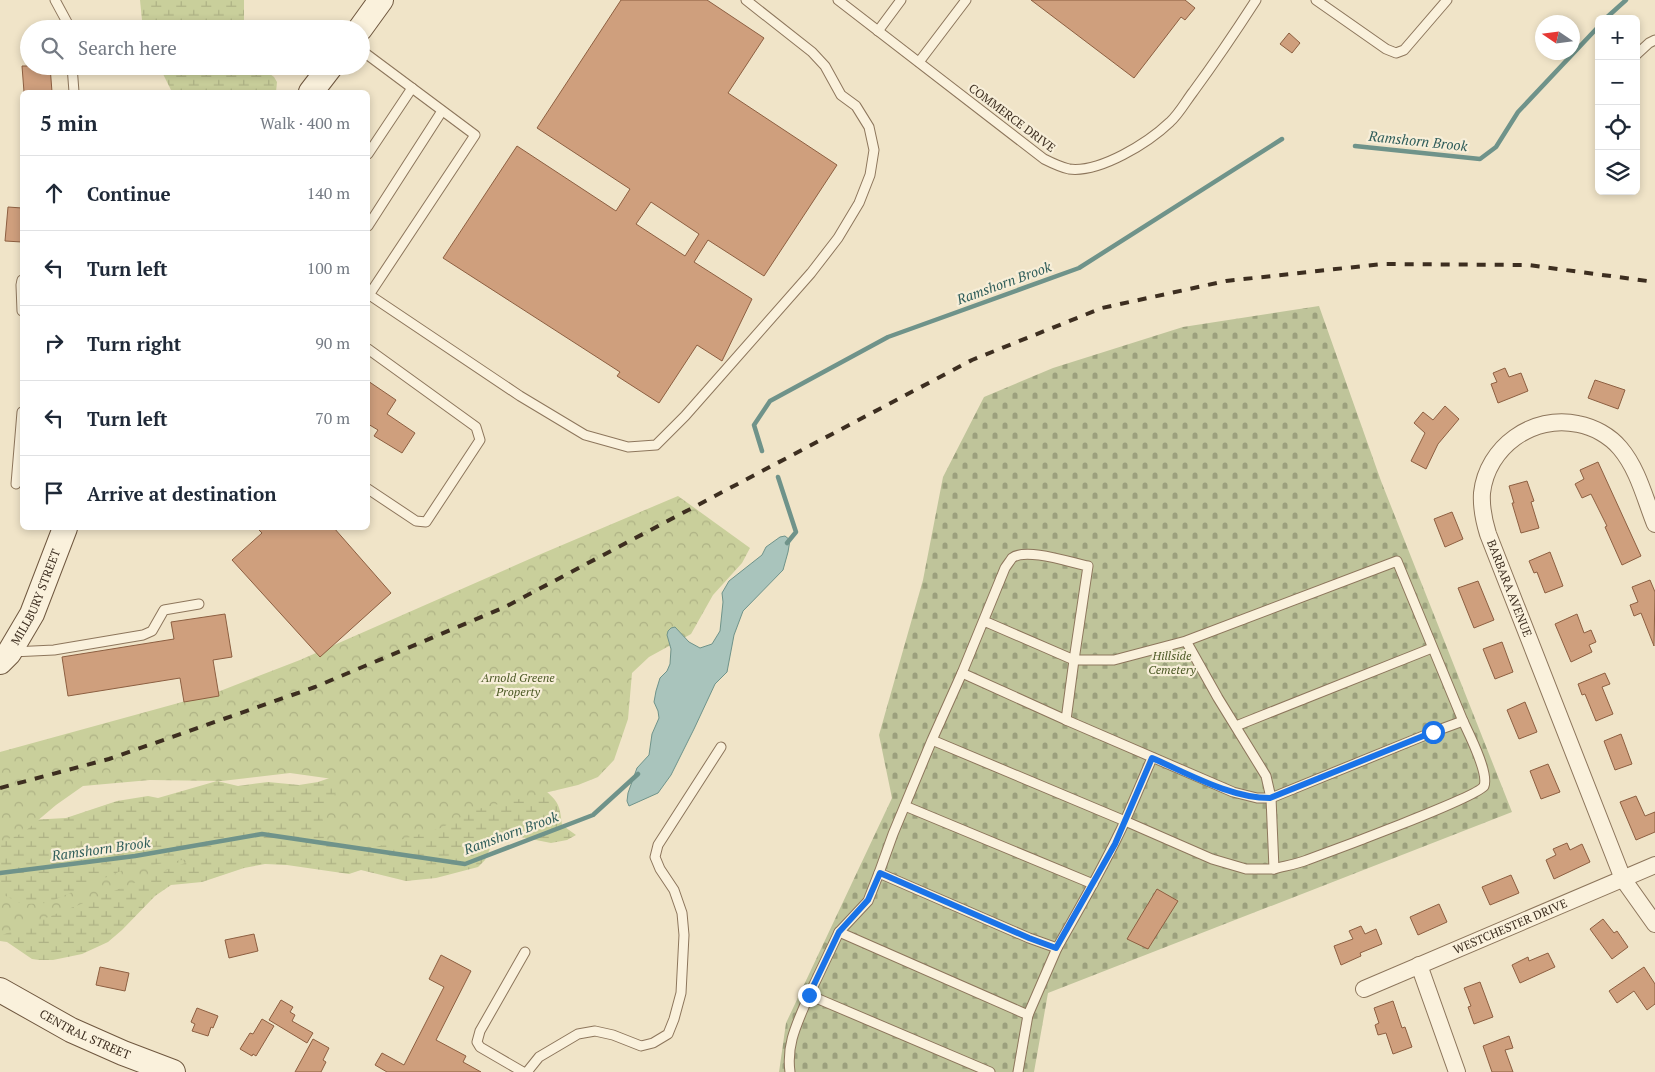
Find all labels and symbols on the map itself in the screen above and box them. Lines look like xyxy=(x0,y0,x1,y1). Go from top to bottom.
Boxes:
north arrow xyxy=(1535,15,1580,60)
street label: COMMERCE DRIVE xyxy=(966,80,1059,155)
water label: Ramshorn Brook xyxy=(1367,126,1469,155)
water label: Ramshorn Brook xyxy=(953,257,1054,309)
street label: BARBARA AVENUE xyxy=(1484,537,1535,639)
street label: MILLBURY STREET xyxy=(7,546,63,648)
park label: Hillside Cemetery xyxy=(1148,648,1196,677)
park label: Arnold Greene Property xyxy=(480,670,555,699)
route start xyxy=(1422,721,1445,744)
water label: Ramshorn Brook xyxy=(460,807,561,859)
water label: Ramshorn Brook xyxy=(49,832,152,865)
street label: WESTCHESTER DRIVE xyxy=(1451,895,1569,957)
route end xyxy=(798,984,821,1007)
street label: CENTRAL STREET xyxy=(37,1006,133,1062)

